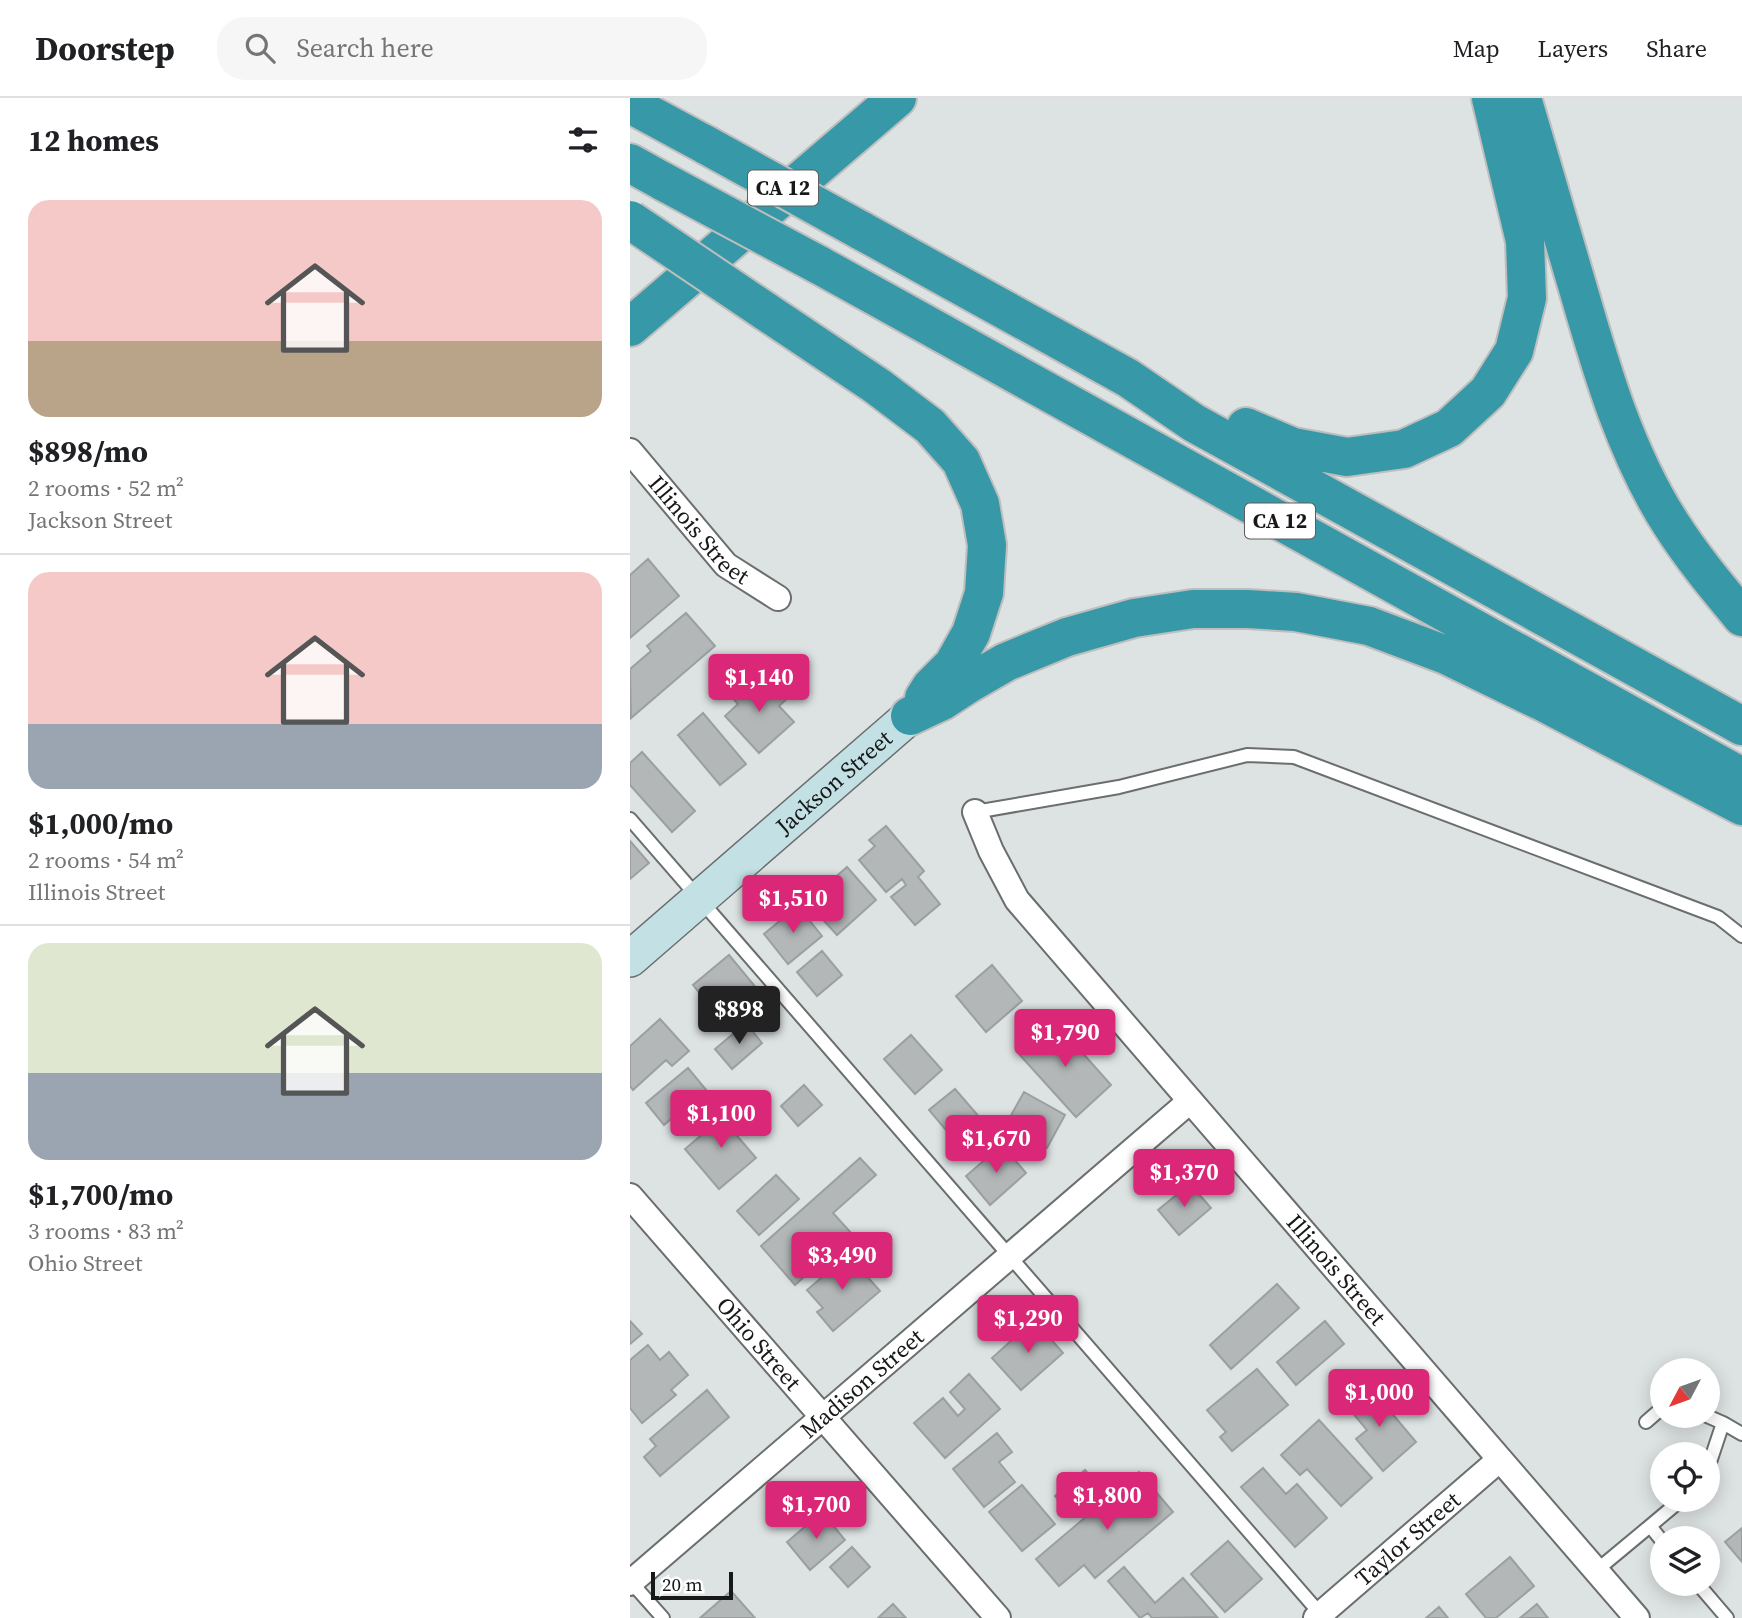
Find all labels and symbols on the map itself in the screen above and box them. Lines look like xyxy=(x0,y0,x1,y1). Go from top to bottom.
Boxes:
road number: CA 12 xyxy=(748,170,818,206)
street label: Illinois Street xyxy=(641,468,756,592)
road number: CA 12 xyxy=(1245,504,1315,538)
pin: $1,140 xyxy=(702,654,816,714)
street label: Jackson Street xyxy=(768,722,899,842)
pin: $1,510 xyxy=(736,876,850,935)
pin: $898 xyxy=(698,986,780,1046)
pin: $1,790 xyxy=(1008,1010,1122,1069)
pin: $1,100 xyxy=(664,1090,778,1150)
pin: $1,670 xyxy=(939,1116,1053,1175)
pin: $1,370 xyxy=(1127,1150,1241,1209)
street label: Illinois Street xyxy=(1279,1207,1394,1332)
pin: $3,490 xyxy=(785,1232,899,1292)
street label: Ohio Street xyxy=(709,1290,809,1398)
pin: $1,290 xyxy=(971,1296,1085,1355)
street label: Madison Street xyxy=(793,1321,931,1446)
north arrow xyxy=(1650,1358,1720,1428)
pin: $1,000 xyxy=(1322,1370,1436,1429)
pin: $1,800 xyxy=(1050,1472,1164,1532)
pin: $1,700 xyxy=(759,1482,873,1541)
street label: Taylor Street xyxy=(1348,1484,1468,1593)
scale bar xyxy=(651,1569,733,1601)

